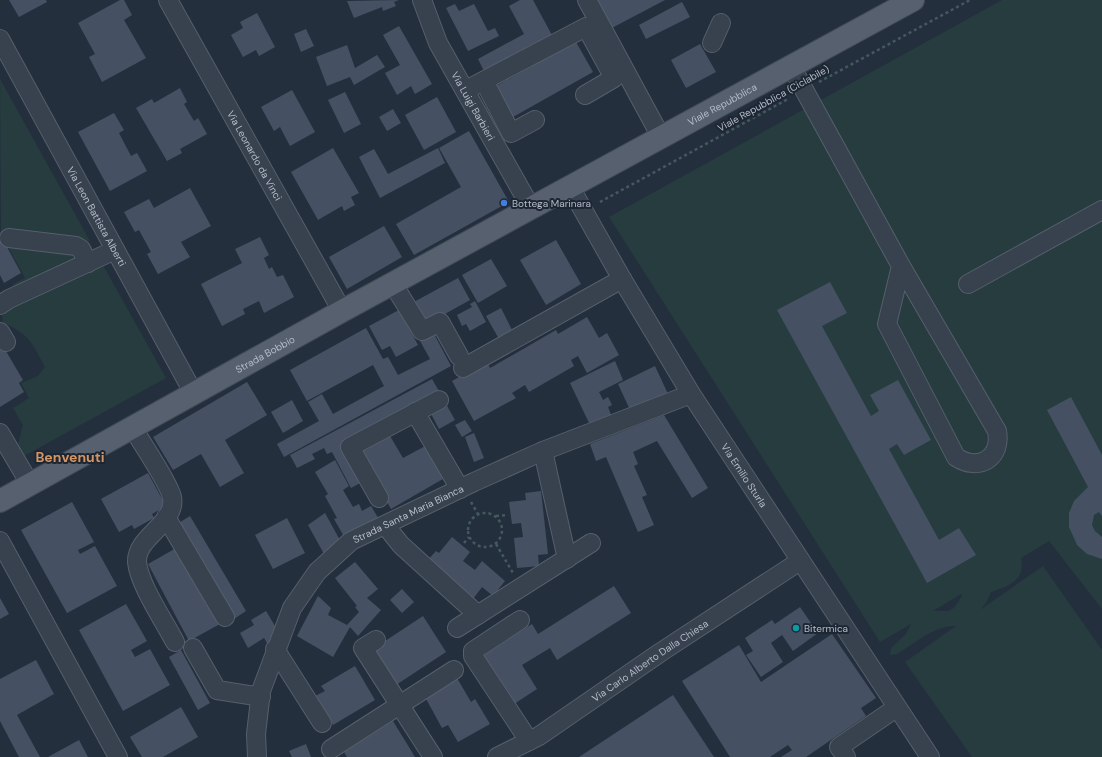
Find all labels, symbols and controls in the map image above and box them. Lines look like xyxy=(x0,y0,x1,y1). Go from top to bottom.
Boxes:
street label: Viale Repubblica (Ciclabile) xyxy=(715,62,831,134)
street label: Via Luigi Barbieri xyxy=(448,69,498,143)
street label: Viale Repubblica xyxy=(686,80,758,128)
street label: Via Leonardo da Vinci xyxy=(224,108,285,203)
street label: Via Leon Battista Alberti xyxy=(64,164,129,269)
place label: Bottega Marinara xyxy=(512,197,591,210)
marker: Bottega Marinara xyxy=(499,198,509,208)
street label: Strada Bobbio xyxy=(233,333,297,376)
street label: Via Emilio Sturla xyxy=(718,441,770,510)
district label: Benvenuti xyxy=(35,448,105,466)
street label: Strada Santa Maria Bianca xyxy=(351,482,466,546)
street label: Via Carlo Alberto Dalla Chiesa xyxy=(589,617,711,705)
place label: Bitermica xyxy=(804,622,848,635)
marker: Bitermica xyxy=(791,623,801,633)

